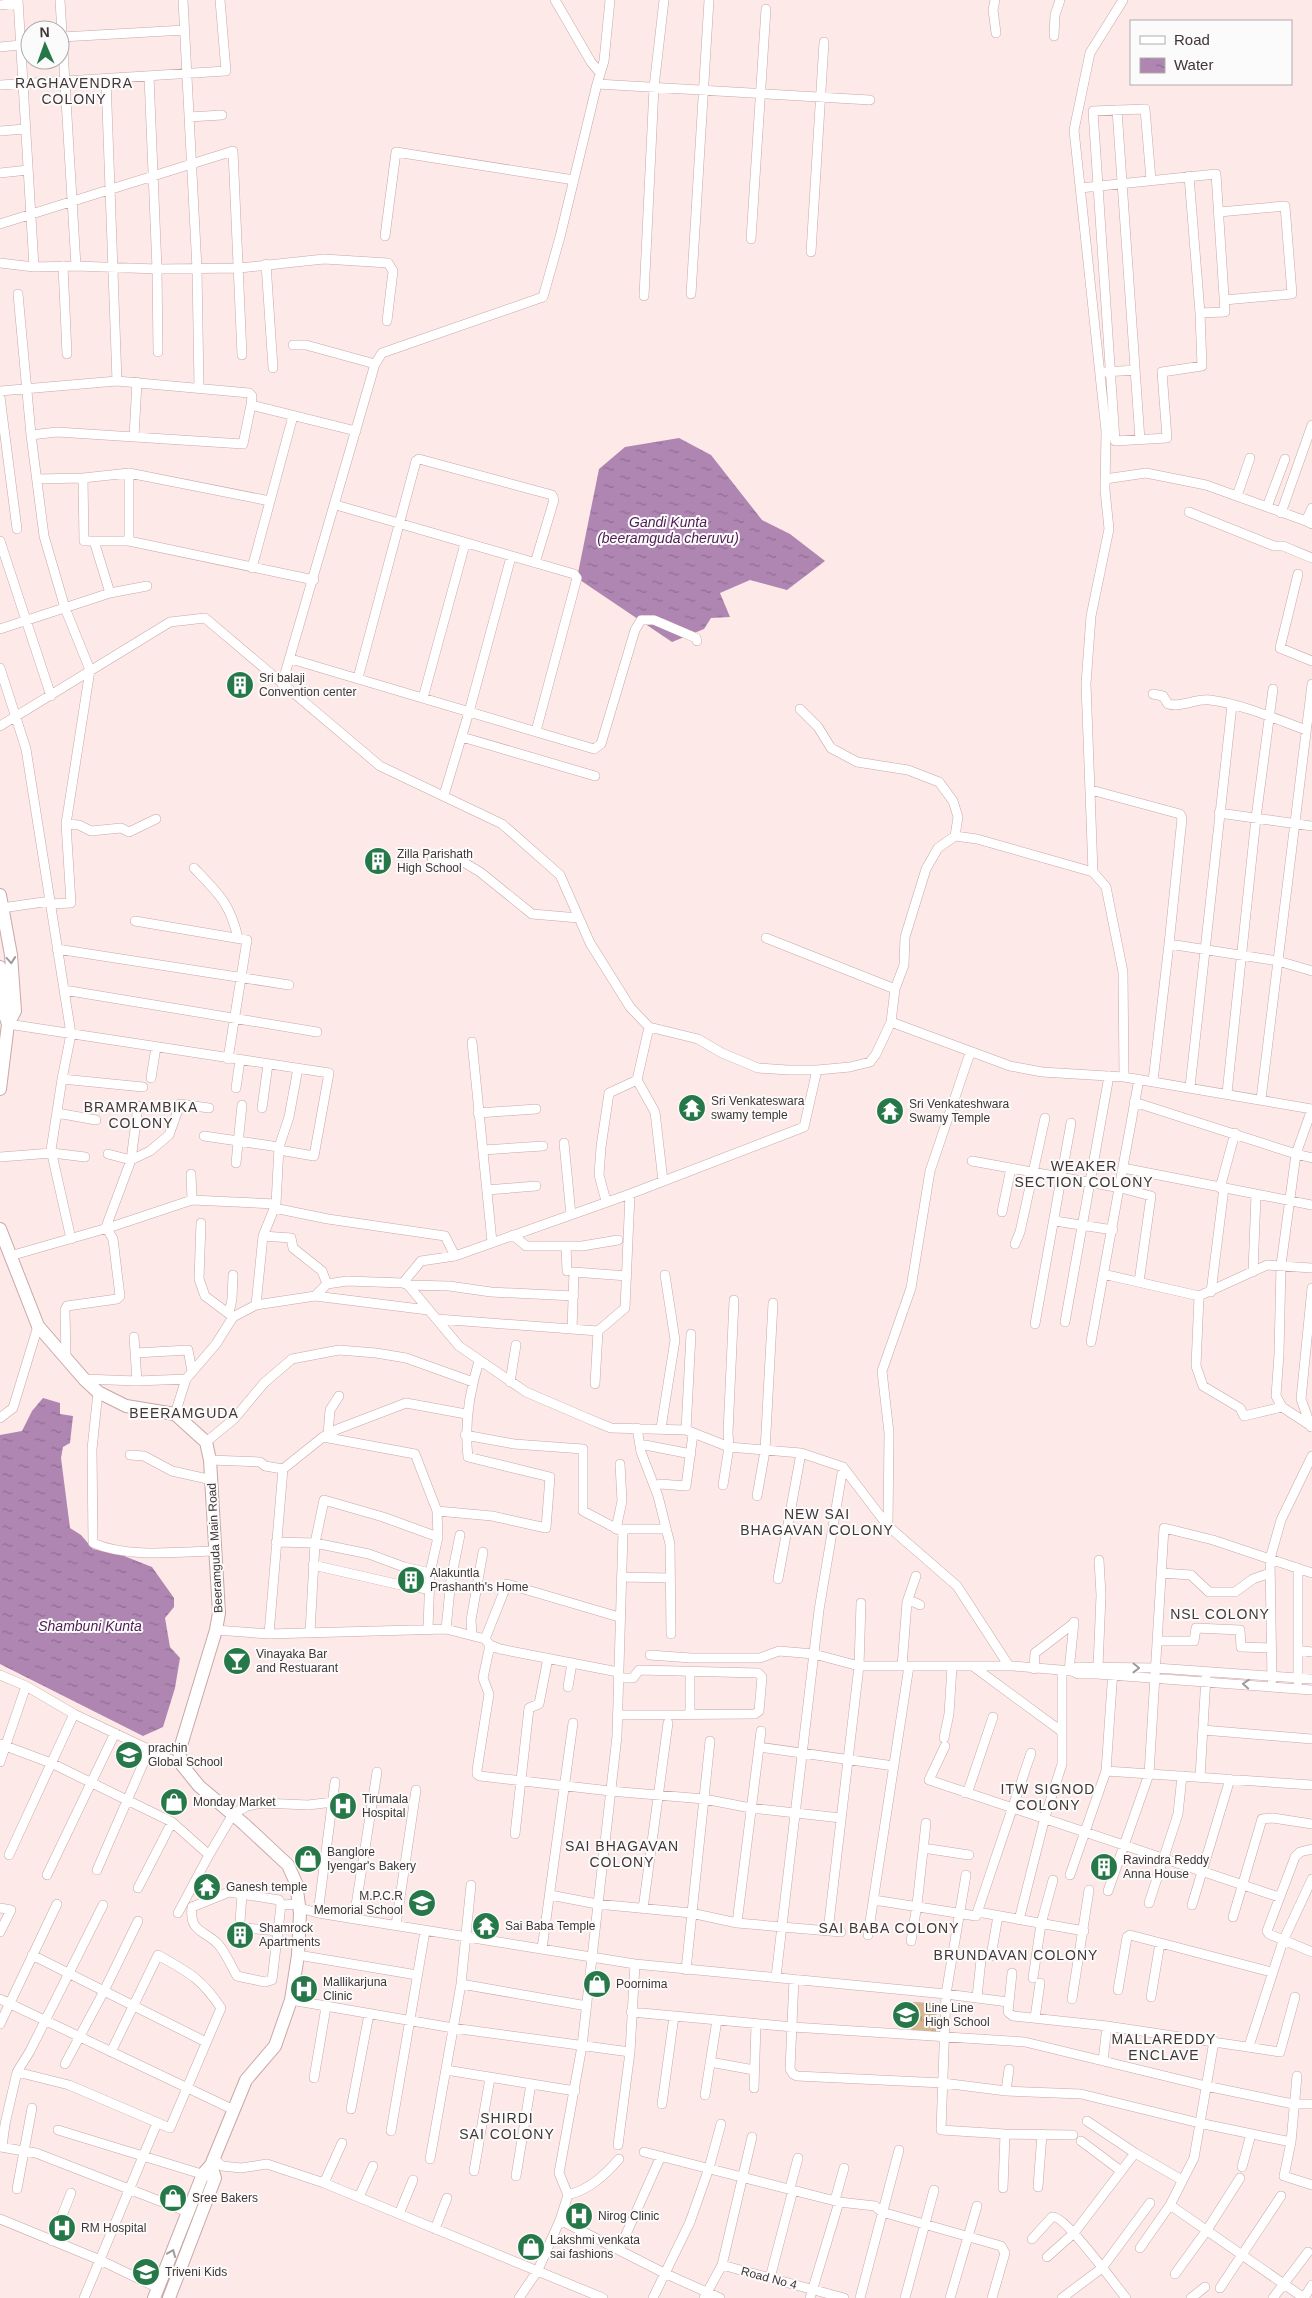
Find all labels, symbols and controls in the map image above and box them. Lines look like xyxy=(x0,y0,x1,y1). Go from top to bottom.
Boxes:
north arrow xyxy=(20,20,70,70)
legend xyxy=(1130,20,1292,85)
text: N xyxy=(39,24,50,40)
text: Road xyxy=(1174,31,1210,48)
text: Water xyxy=(1174,56,1213,73)
district label: RAGHAVENDRA COLONY xyxy=(15,75,133,107)
water label: Gandi Kunta (beeramguda cheruvu) xyxy=(597,514,739,546)
building icon: Sri balaji Convention center xyxy=(225,670,255,700)
place label: Sri balaji Convention center xyxy=(259,671,356,699)
building icon: Zilla Parishath High School xyxy=(363,846,393,876)
place label: Zilla Parishath High School xyxy=(397,847,473,875)
one-way arrow xyxy=(5,957,16,965)
temple icon: Sri Venkateswara swamy temple xyxy=(677,1093,707,1123)
place label: Sri Venkateswara swamy temple xyxy=(711,1094,805,1122)
temple icon: Sri Venkateshwara Swamy Temple xyxy=(875,1096,905,1126)
place label: Sri Venkateshwara Swamy Temple xyxy=(909,1097,1009,1125)
district label: BRAMRAMBIKA COLONY xyxy=(84,1099,198,1131)
district label: WEAKER SECTION COLONY xyxy=(1014,1158,1154,1190)
district label: BEERAMGUDA xyxy=(129,1405,239,1421)
street label: Beeramguda Main Road xyxy=(205,1483,225,1613)
district label: NEW SAI BHAGAVAN COLONY xyxy=(740,1506,894,1538)
building icon: Alakuntla Prashanth's Home xyxy=(396,1565,426,1595)
place label: Alakuntla Prashanth's Home xyxy=(430,1566,529,1594)
district label: NSL COLONY xyxy=(1170,1606,1270,1622)
water label: Shambuni Kunta xyxy=(38,1618,142,1634)
bar icon: Vinayaka Bar and Restuarant xyxy=(222,1646,252,1676)
place label: Vinayaka Bar and Restuarant xyxy=(256,1647,339,1675)
one-way arrow xyxy=(1132,1662,1140,1673)
one-way arrow xyxy=(1242,1679,1250,1690)
school or university icon: prachin Global School xyxy=(114,1740,144,1770)
place label: prachin Global School xyxy=(148,1741,223,1769)
district label: ITW SIGNOD COLONY xyxy=(1001,1781,1095,1813)
shop icon: Monday Market xyxy=(159,1787,189,1817)
hospital icon: Tirumala Hospital xyxy=(328,1791,358,1821)
place label: Tirumala Hospital xyxy=(362,1792,409,1820)
place label: Monday Market xyxy=(193,1795,276,1809)
district label: SAI BHAGAVAN COLONY xyxy=(565,1838,679,1870)
shop icon: Banglore Iyengar's Bakery xyxy=(293,1844,323,1874)
place label: Banglore Iyengar's Bakery xyxy=(327,1845,416,1873)
building icon: Ravindra Reddy Anna House xyxy=(1089,1852,1119,1882)
place label: Ravindra Reddy Anna House xyxy=(1123,1853,1209,1881)
temple icon: Ganesh temple xyxy=(192,1872,222,1902)
place label: Ganesh temple xyxy=(226,1880,308,1894)
school or university icon: M.P.C.R Memorial School xyxy=(407,1888,437,1918)
place label: M.P.C.R Memorial School xyxy=(314,1889,403,1917)
temple icon: Sai Baba Temple xyxy=(471,1911,501,1941)
place label: Sai Baba Temple xyxy=(505,1919,596,1933)
building icon: Shamrock Apartments xyxy=(225,1920,255,1950)
district label: SAI BABA COLONY xyxy=(818,1920,960,1936)
place label: Shamrock Apartments xyxy=(259,1921,320,1949)
district label: BRUNDAVAN COLONY xyxy=(934,1947,1098,1963)
shop icon: Poornima xyxy=(582,1969,612,1999)
hospital icon: Mallikarjuna Clinic xyxy=(289,1974,319,2004)
place label: Mallikarjuna Clinic xyxy=(323,1975,387,2003)
place label: Poornima xyxy=(616,1977,668,1991)
school or university icon: Line Line High School xyxy=(891,2000,921,2030)
place label: Line Line High School xyxy=(925,2001,990,2029)
district label: MALLAREDDY ENCLAVE xyxy=(1112,2031,1216,2063)
district label: SHIRDI SAI COLONY xyxy=(459,2110,555,2142)
shop icon: Sree Bakers xyxy=(158,2183,188,2213)
place label: Sree Bakers xyxy=(192,2191,258,2205)
hospital icon: Nirog Clinic xyxy=(564,2201,594,2231)
place label: Nirog Clinic xyxy=(598,2209,659,2223)
hospital icon: RM Hospital xyxy=(47,2213,77,2243)
place label: RM Hospital xyxy=(81,2221,146,2235)
shop icon: Lakshmi venkata sai fashions xyxy=(516,2232,546,2262)
place label: Lakshmi venkata sai fashions xyxy=(550,2233,640,2261)
one-way arrow xyxy=(166,2249,176,2258)
school or university icon: Triveni Kids xyxy=(131,2257,161,2287)
street label: Road No 4 xyxy=(739,2264,799,2292)
place label: Triveni Kids xyxy=(165,2265,227,2279)

